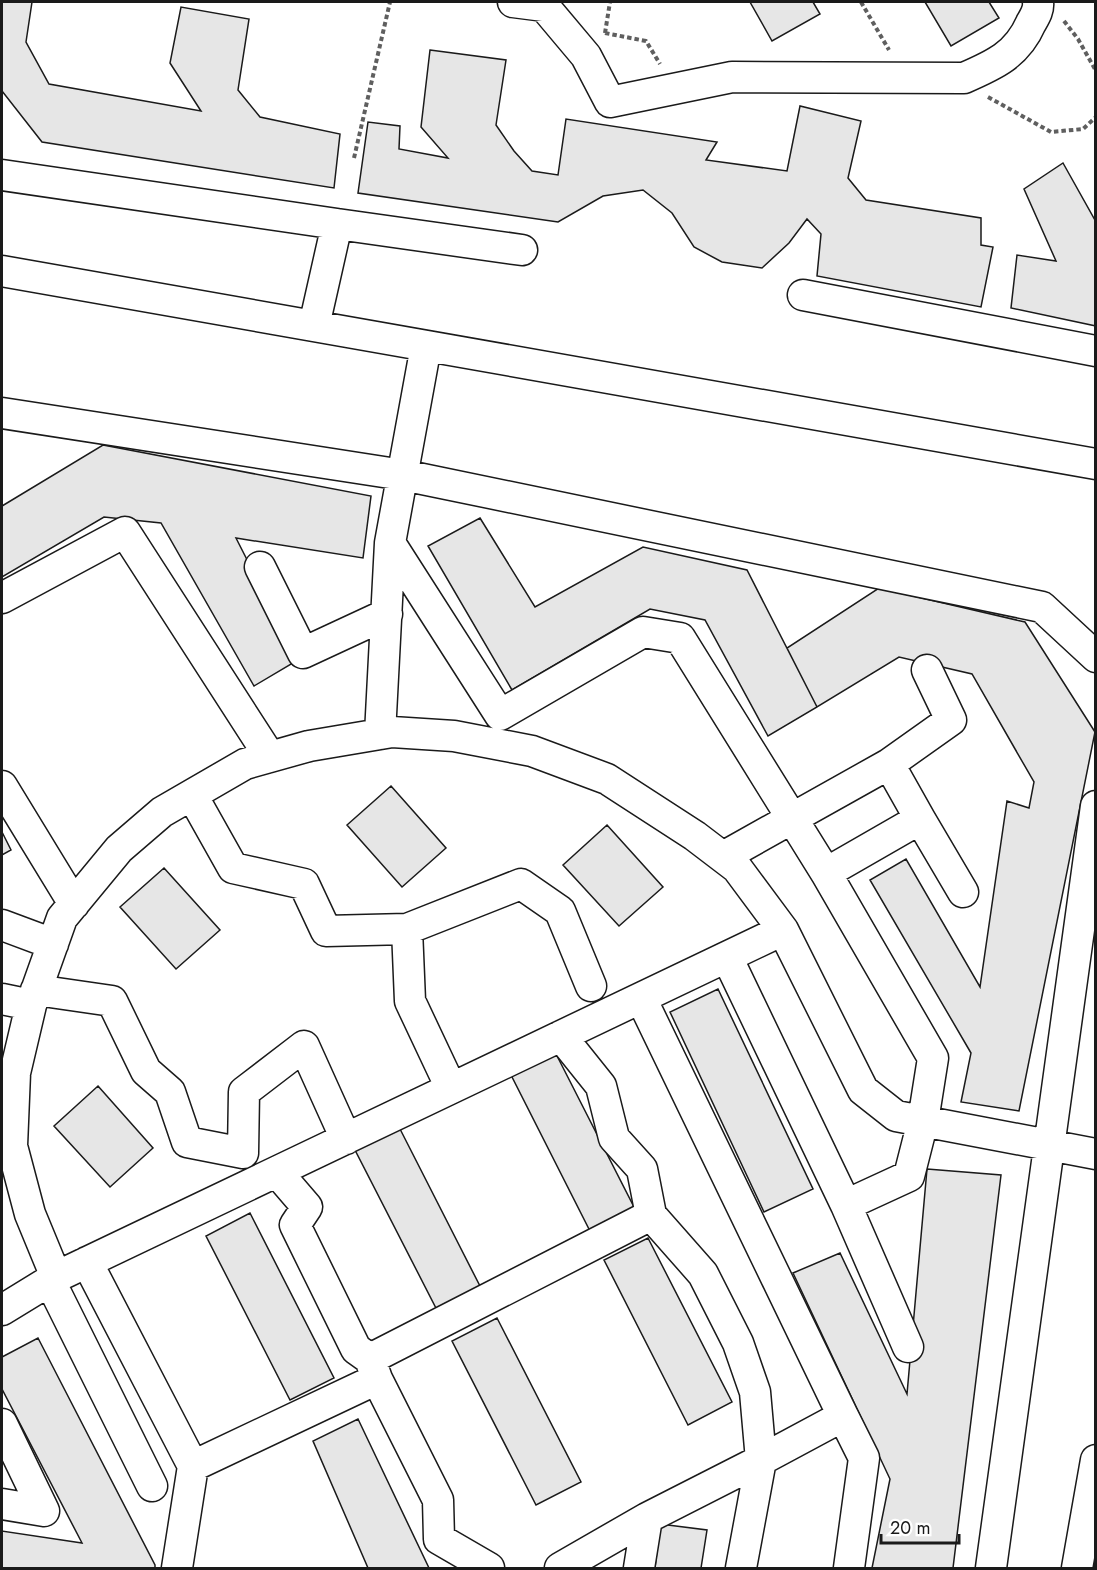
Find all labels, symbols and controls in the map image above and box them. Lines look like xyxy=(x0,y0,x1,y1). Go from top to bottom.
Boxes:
scale bar xyxy=(881,1507,959,1545)
text: 20 m xyxy=(890,1515,930,1541)

